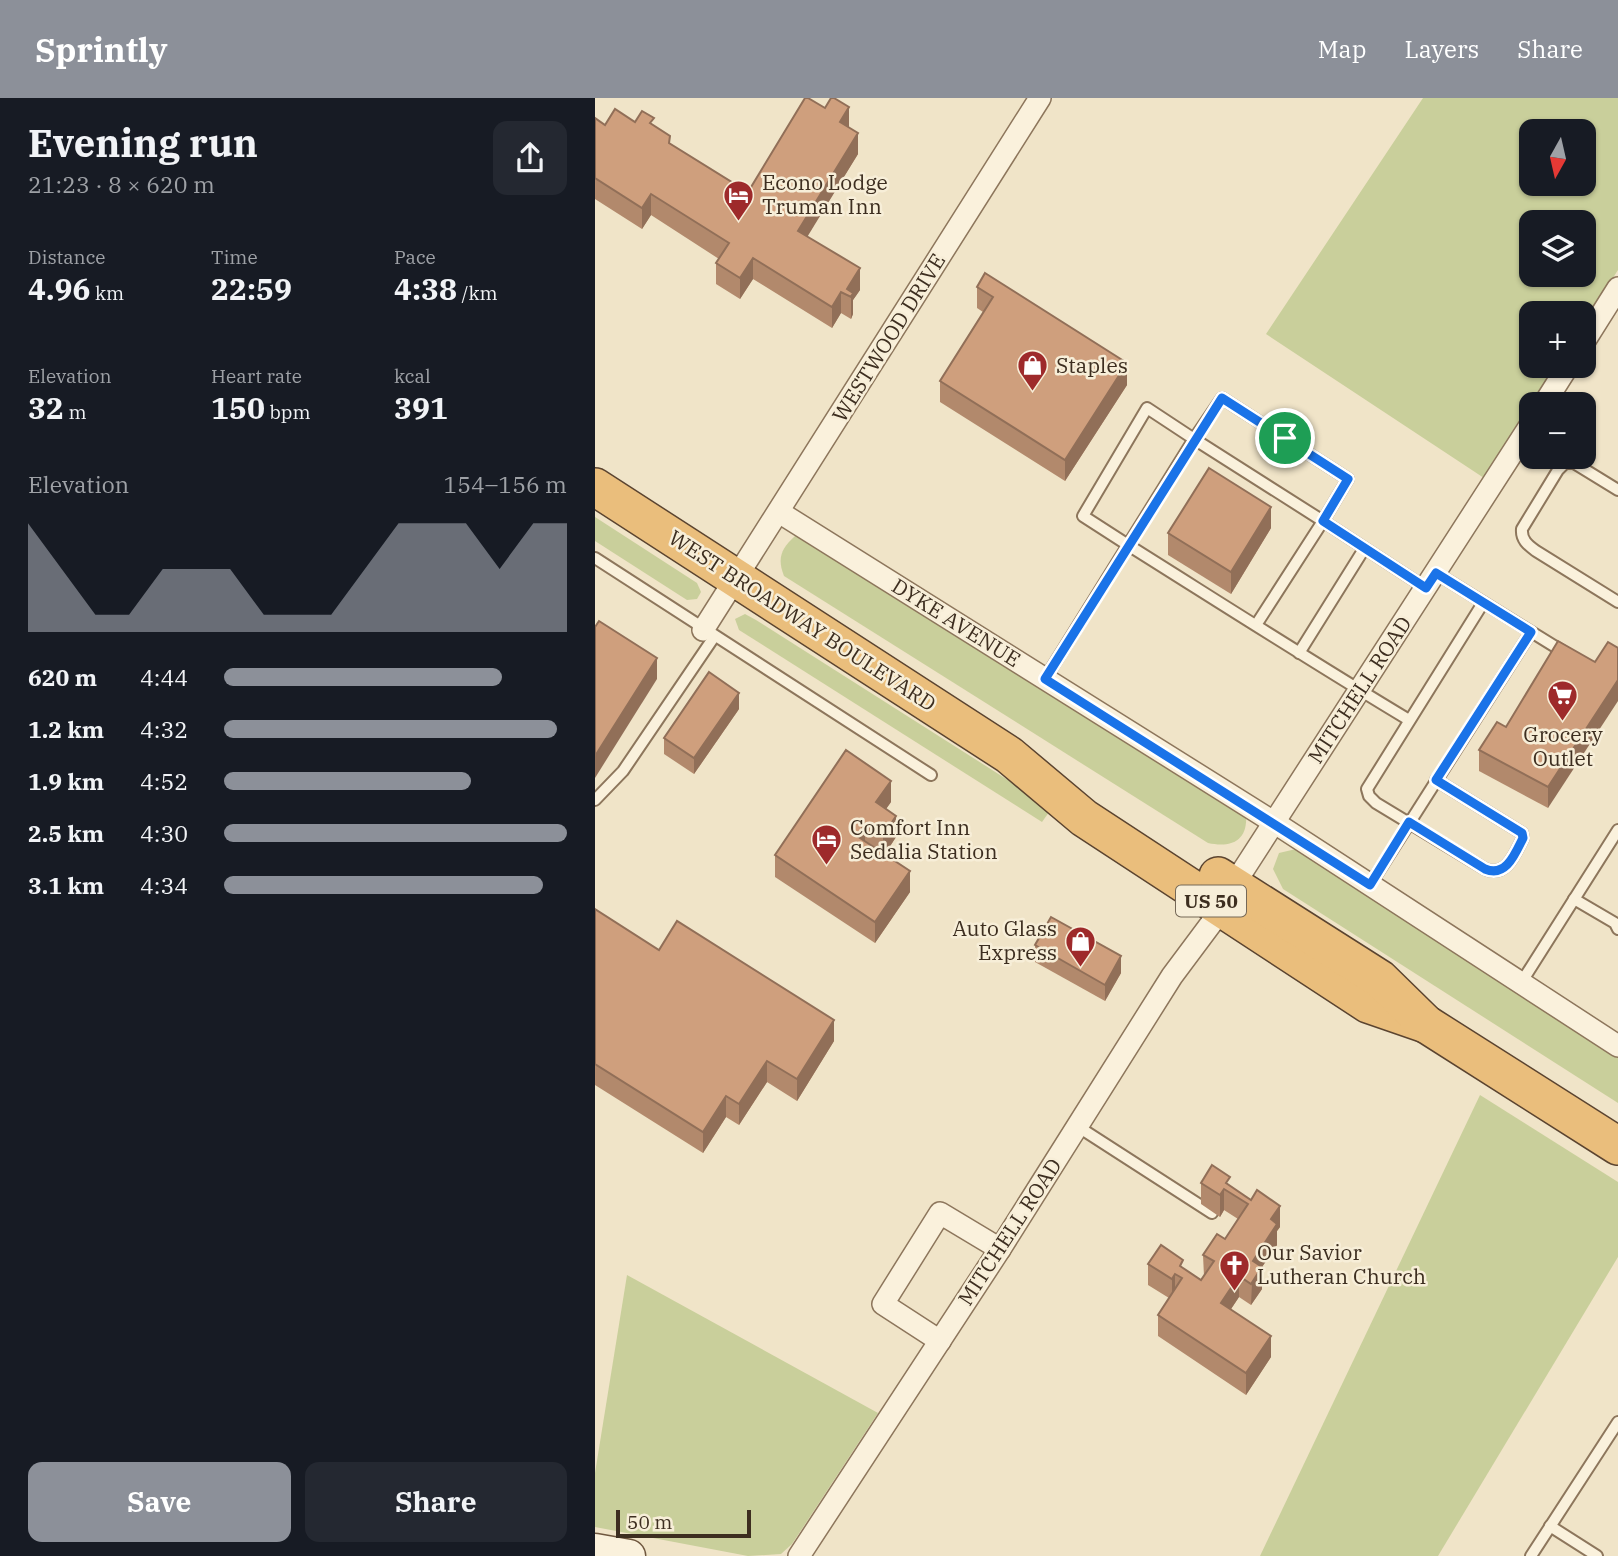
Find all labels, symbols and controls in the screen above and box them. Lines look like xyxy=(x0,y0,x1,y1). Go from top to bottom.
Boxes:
text: Sprintly xyxy=(35,28,168,71)
text: Map xyxy=(1318,33,1366,65)
text: Layers xyxy=(1404,33,1479,65)
text: Share xyxy=(1517,33,1583,65)
text: Evening run xyxy=(28,118,258,167)
north arrow xyxy=(1519,119,1596,196)
map controls xyxy=(1519,119,1596,469)
button: share xyxy=(493,121,567,195)
place label: Econo Lodge Truman Inn xyxy=(762,168,888,220)
text: 21:23 · 8 × 620 m xyxy=(28,169,215,199)
hotel icon: Econo Lodge Truman Inn xyxy=(722,178,756,222)
button: layers xyxy=(1519,210,1596,287)
text: Distance xyxy=(28,245,106,269)
text: Time xyxy=(211,245,258,269)
text: Pace xyxy=(394,245,436,269)
street label: WESTWOOD DRIVE xyxy=(825,248,951,427)
text: 4.96 xyxy=(28,269,90,308)
text: 22:59 xyxy=(211,269,292,308)
text: 4:38 xyxy=(394,269,457,308)
text: km xyxy=(90,281,124,305)
text: /km xyxy=(457,281,498,305)
button: + xyxy=(1519,301,1596,378)
shop icon: Staples xyxy=(1016,349,1050,393)
place label: Staples xyxy=(1056,351,1128,379)
text: Elevation xyxy=(28,364,112,388)
text: Heart rate xyxy=(211,364,302,388)
text: kcal xyxy=(394,364,431,388)
text: 32 xyxy=(28,388,64,427)
text: 150 xyxy=(211,388,265,427)
text: 391 xyxy=(394,388,448,427)
button: − xyxy=(1519,392,1596,469)
text: m xyxy=(64,400,87,424)
text: bpm xyxy=(265,400,311,424)
pin xyxy=(1255,408,1315,468)
icon: arrive xyxy=(1266,419,1304,457)
text: Elevation xyxy=(28,469,129,499)
text: 154–156 m xyxy=(443,469,567,499)
street label: WEST BROADWAY BOULEVARD xyxy=(664,523,942,717)
street label: DYKE AVENUE xyxy=(887,571,1026,673)
street label: MITCHELL ROAD xyxy=(1301,610,1417,768)
text: 620 m xyxy=(28,662,97,692)
text: 4:44 xyxy=(140,662,188,692)
supermarket icon: Grocery Outlet xyxy=(1546,678,1580,722)
text: 1.2 km xyxy=(28,714,104,744)
text: 4:32 xyxy=(140,714,188,744)
place label: Grocery Outlet xyxy=(1523,720,1604,772)
text: 1.9 km xyxy=(28,766,104,796)
text: 4:52 xyxy=(140,766,188,796)
place label: Comfort Inn Sedalia Station xyxy=(850,813,998,865)
text: 2.5 km xyxy=(28,818,104,848)
text: 4:30 xyxy=(140,818,188,848)
hotel icon: Comfort Inn Sedalia Station xyxy=(810,823,844,867)
text: 3.1 km xyxy=(28,870,104,900)
text: 4:34 xyxy=(140,870,188,900)
road number: US 50 xyxy=(1176,886,1246,916)
place label: Auto Glass Express xyxy=(953,914,1057,966)
shop icon: Auto Glass Express xyxy=(1063,924,1097,968)
street label: MITCHELL ROAD xyxy=(951,1152,1067,1310)
place label: Our Savior Lutheran Church xyxy=(1257,1238,1426,1290)
church icon: Our Savior Lutheran Church xyxy=(1217,1248,1251,1292)
button: Save xyxy=(28,1462,291,1542)
button: Share xyxy=(305,1462,567,1542)
scale bar xyxy=(616,1507,751,1539)
text: 50 m xyxy=(627,1510,672,1534)

